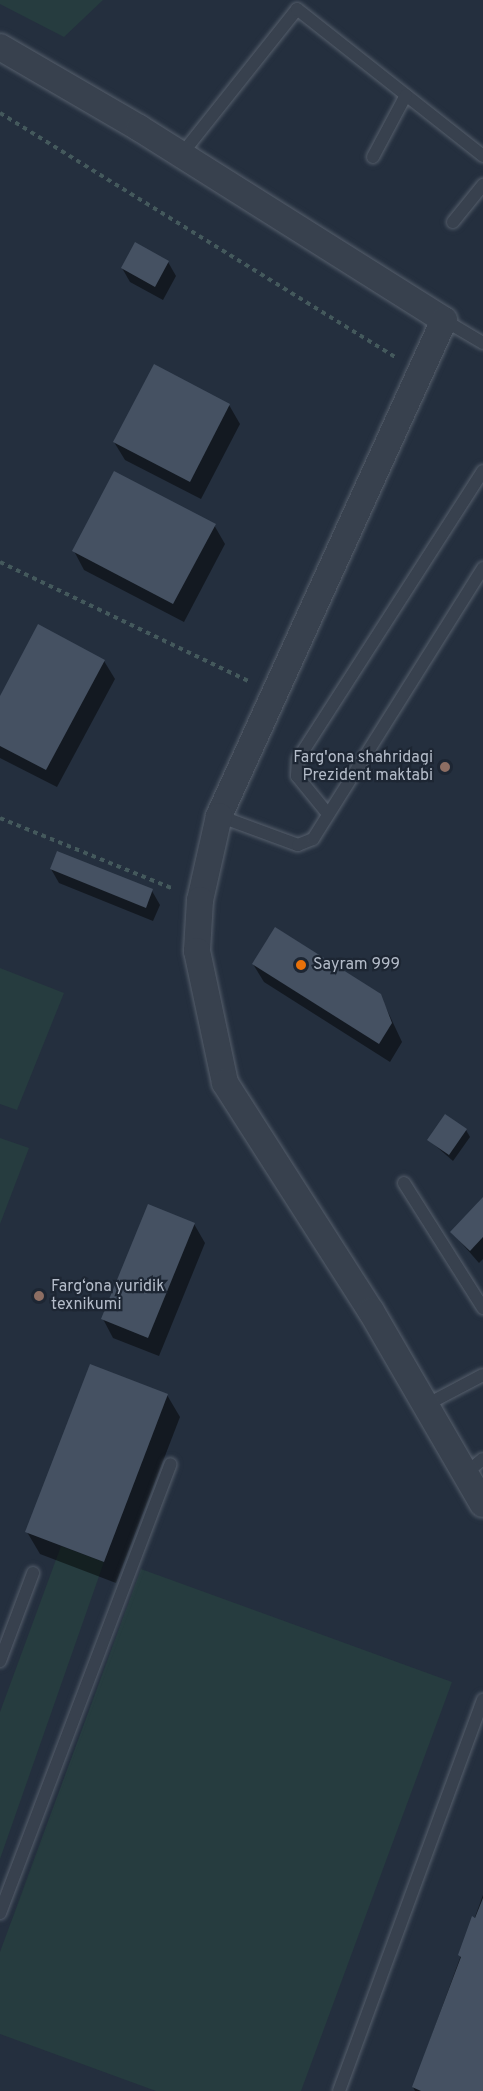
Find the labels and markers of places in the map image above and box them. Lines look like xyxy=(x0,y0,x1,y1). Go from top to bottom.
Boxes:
place label: Farg'ona shahridagi Prezident maktabi xyxy=(293,748,433,786)
marker: Farg'ona shahridagi Prezident maktabi xyxy=(438,760,452,774)
place label: Sayram 999 xyxy=(313,955,400,975)
marker: Sayram 999 xyxy=(294,958,308,972)
place label: Farg‘ona yuridik texnikumi xyxy=(51,1277,165,1315)
marker: Farg‘ona yuridik texnikumi xyxy=(32,1289,46,1303)

